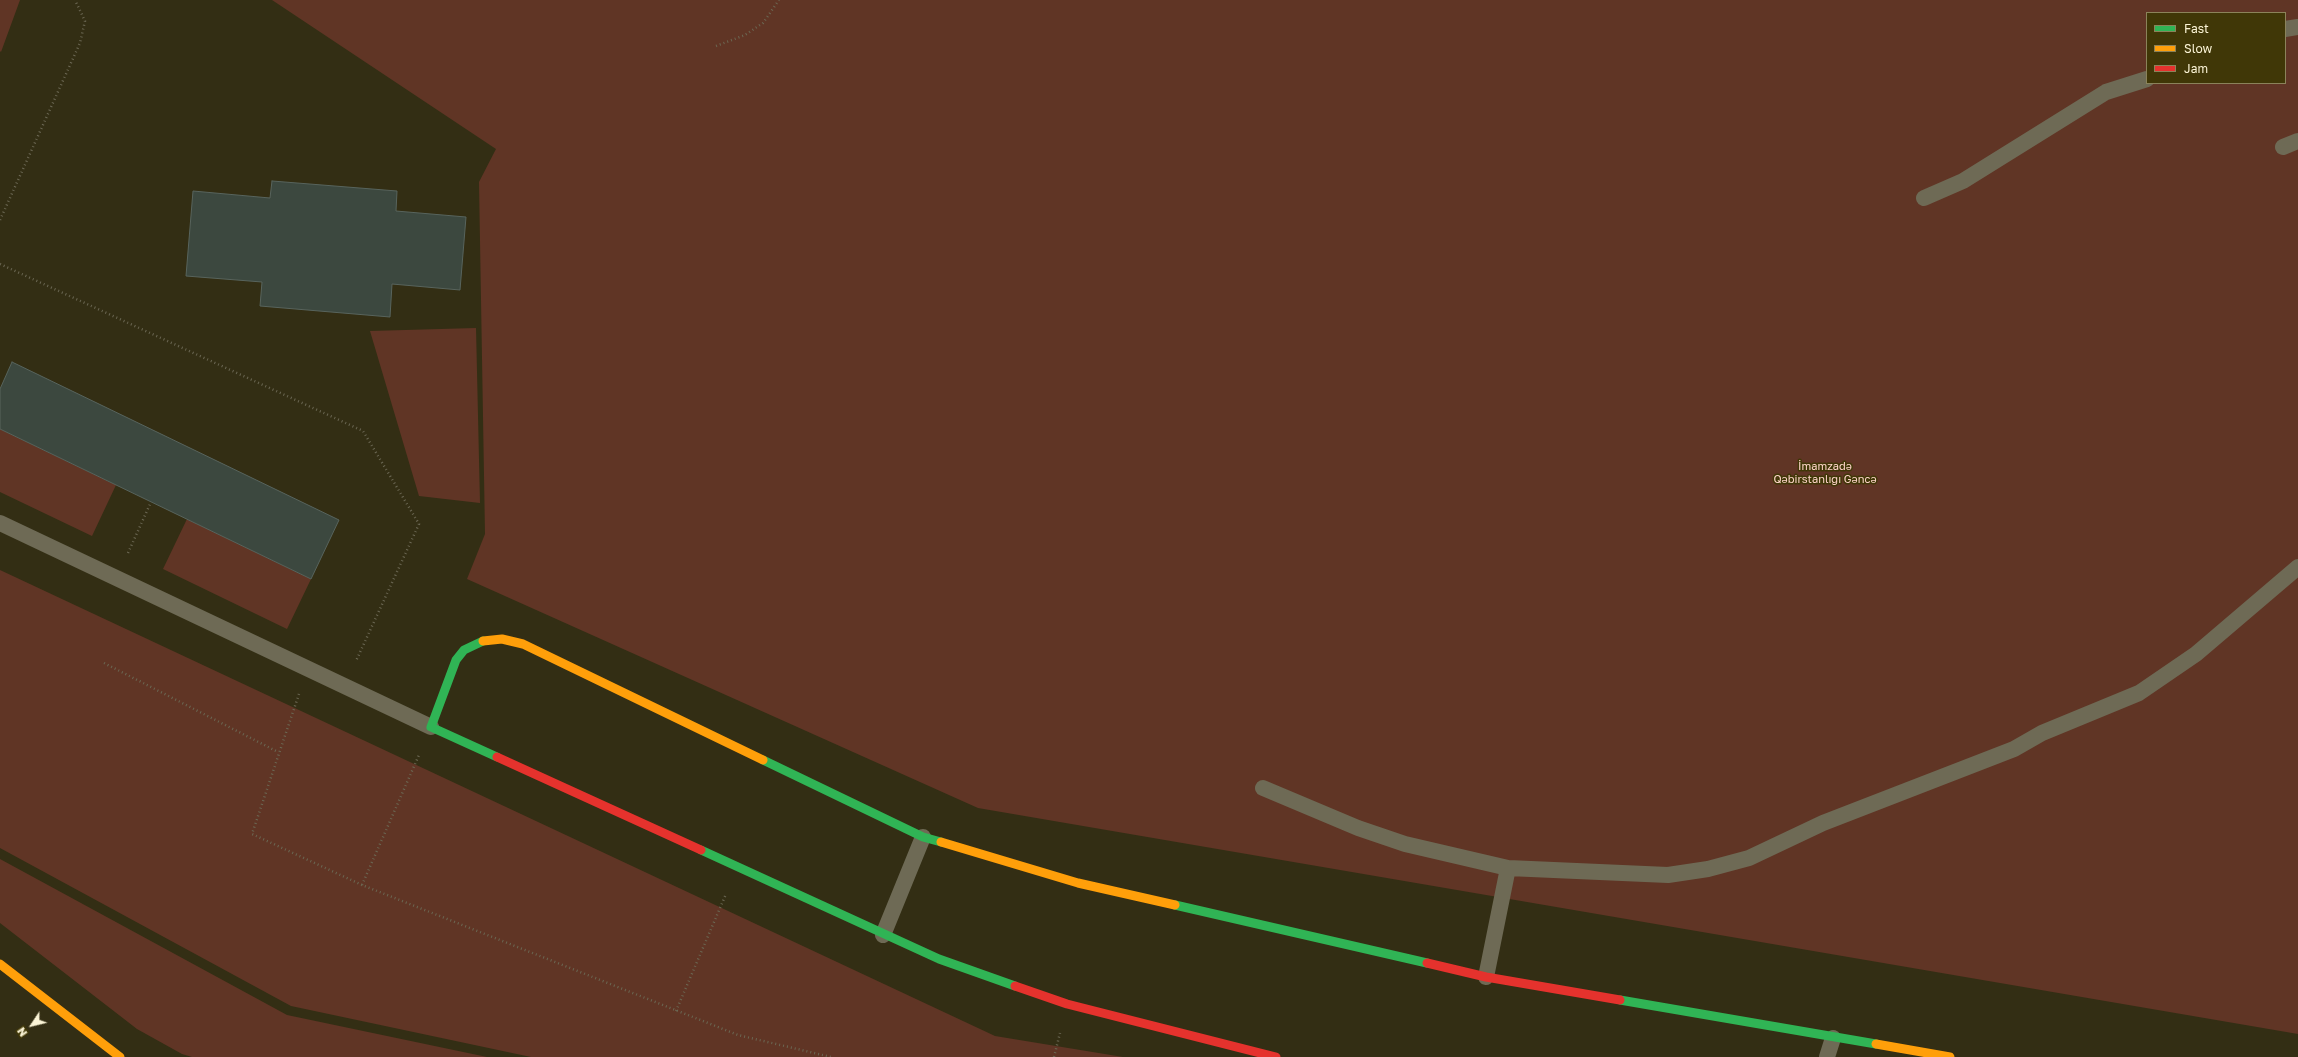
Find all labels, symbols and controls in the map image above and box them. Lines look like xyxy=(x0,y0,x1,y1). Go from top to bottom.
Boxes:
legend xyxy=(2146,12,2286,84)
text: Fast xyxy=(2184,21,2209,36)
text: Slow xyxy=(2184,41,2212,56)
text: Jam xyxy=(2184,61,2208,76)
park label: İmamzadə Qəbirstanlığı Gəncə xyxy=(1773,460,1877,486)
north arrow xyxy=(12,1005,52,1045)
text: N xyxy=(14,1025,29,1039)

